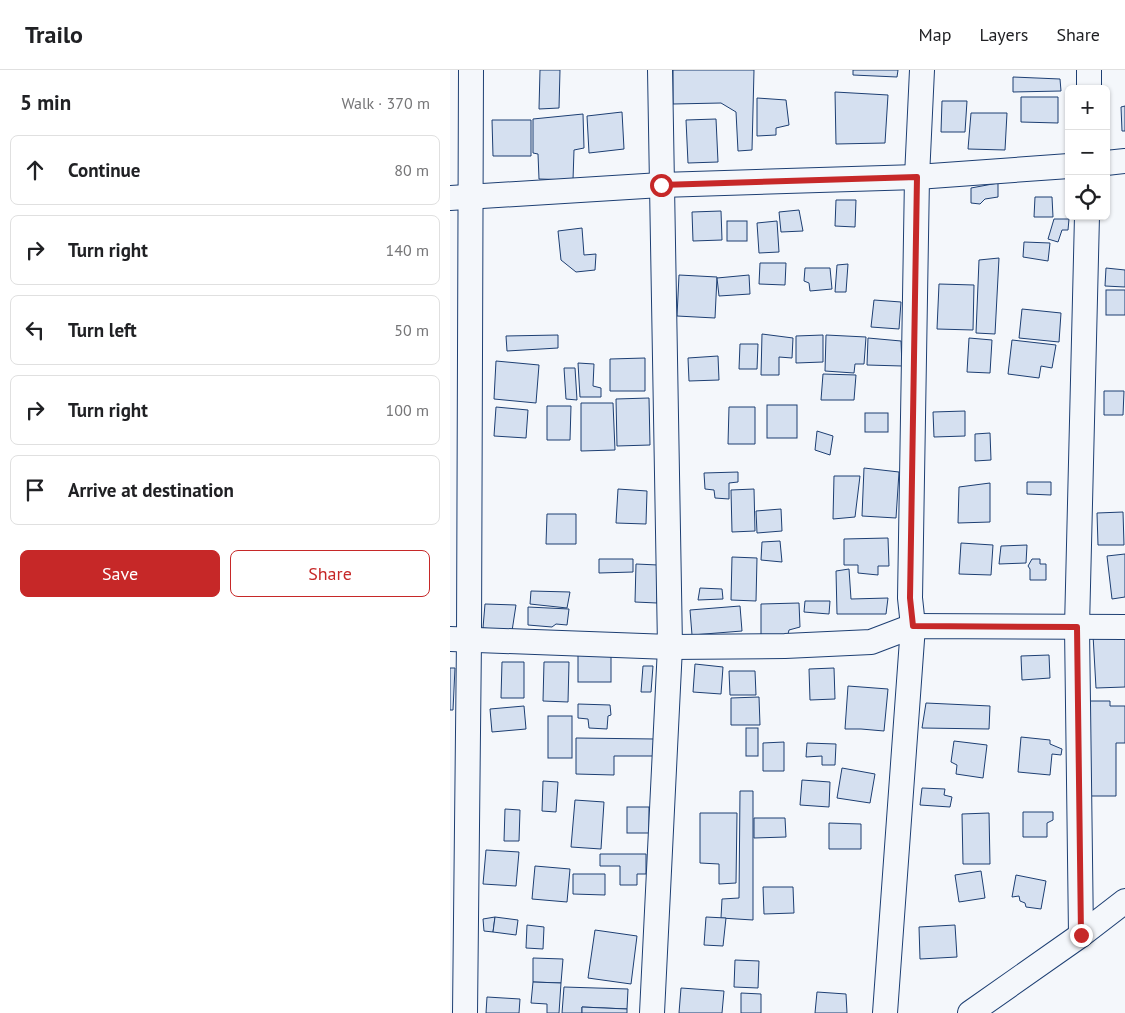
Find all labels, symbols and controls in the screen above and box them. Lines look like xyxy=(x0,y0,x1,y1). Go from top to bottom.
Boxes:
text: Trailo xyxy=(25,19,83,50)
text: Map xyxy=(919,23,951,46)
text: Layers xyxy=(979,23,1028,46)
text: Share xyxy=(1056,23,1100,46)
map controls xyxy=(1065,85,1110,220)
button: + xyxy=(1065,85,1110,130)
text: 5 min xyxy=(20,89,71,116)
text: Walk · 370 m xyxy=(341,93,430,113)
button: − xyxy=(1065,130,1110,175)
icon: ahead xyxy=(21,156,49,184)
text: Continue xyxy=(68,158,140,182)
text: 80 m xyxy=(394,160,429,180)
route start xyxy=(650,174,673,197)
button: locate xyxy=(1065,175,1110,220)
icon: right xyxy=(21,236,49,264)
text: Turn right xyxy=(68,238,148,262)
text: 140 m xyxy=(386,240,429,260)
icon: left xyxy=(21,316,49,344)
text: Turn left xyxy=(68,318,137,342)
text: 50 m xyxy=(394,320,429,340)
icon: right xyxy=(21,396,49,424)
text: Turn right xyxy=(68,398,148,422)
text: 100 m xyxy=(386,400,429,420)
icon: arrive xyxy=(21,476,49,504)
text: Arrive at destination xyxy=(68,478,234,502)
button: Save xyxy=(20,550,220,597)
button: Share xyxy=(230,550,430,597)
route end xyxy=(1070,924,1093,947)

